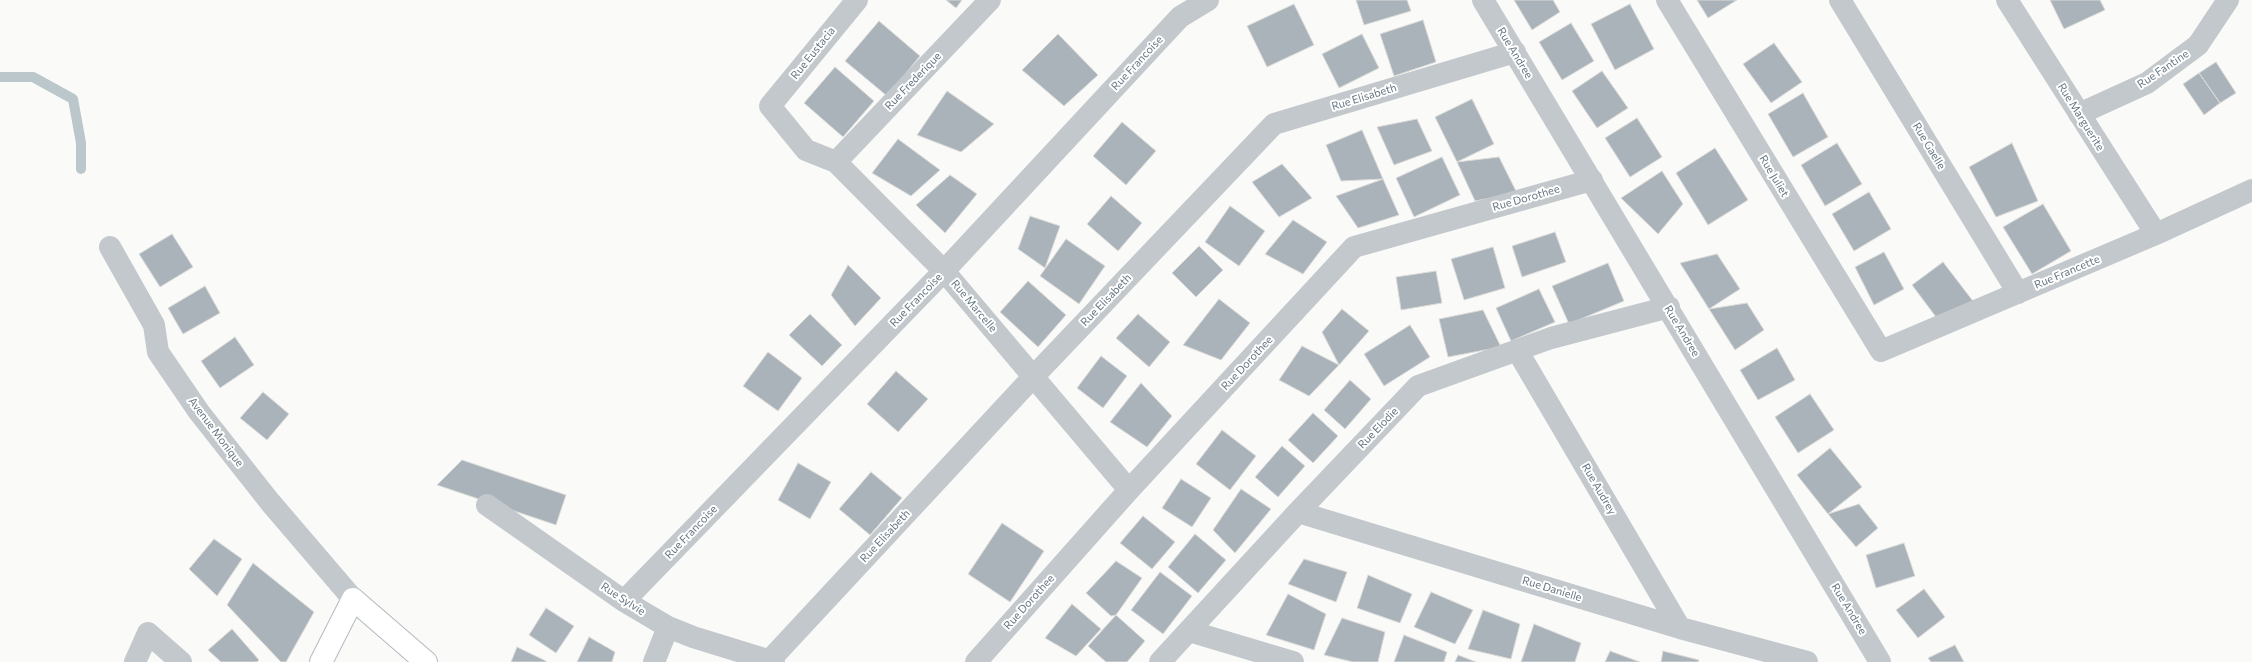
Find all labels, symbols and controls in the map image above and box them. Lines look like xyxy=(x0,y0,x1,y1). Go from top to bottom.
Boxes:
street label: Rue Eustacia xyxy=(788,24,838,82)
street label: Rue Andree xyxy=(1495,25,1535,81)
street label: Rue Francoise xyxy=(1108,33,1166,93)
street label: Rue Fantine xyxy=(2135,47,2191,91)
street label: Rue Frederique xyxy=(882,49,944,113)
street label: Rue Elisabeth xyxy=(1330,81,1398,113)
street label: Rue Marguerite xyxy=(2055,81,2107,153)
street label: Rue Gaelle xyxy=(1910,120,1948,172)
street label: Rue Juliet xyxy=(1756,153,1792,199)
street label: Rue Dorothee xyxy=(1491,182,1561,214)
street label: Rue Francette xyxy=(2032,252,2102,292)
street label: Rue Francoise xyxy=(887,270,945,330)
street label: Rue Elisabeth xyxy=(1078,271,1134,329)
street label: Rue Marcelle xyxy=(948,277,1000,335)
street label: Rue Andree xyxy=(1662,303,1702,359)
street label: Rue Dorothee xyxy=(1219,333,1275,393)
street label: Avenue Monique xyxy=(186,395,246,469)
street label: Rue Elodie xyxy=(1355,405,1401,451)
street label: Rue Audrey xyxy=(1579,461,1619,517)
street label: Rue Francoise xyxy=(662,502,720,562)
street label: Rue Elisabeth xyxy=(857,507,913,565)
street label: Rue Dorothee xyxy=(1001,572,1057,632)
street label: Rue Danielle xyxy=(1521,574,1583,604)
street label: Rue Sylvie xyxy=(598,580,648,618)
street label: Rue Andree xyxy=(1829,581,1869,637)

